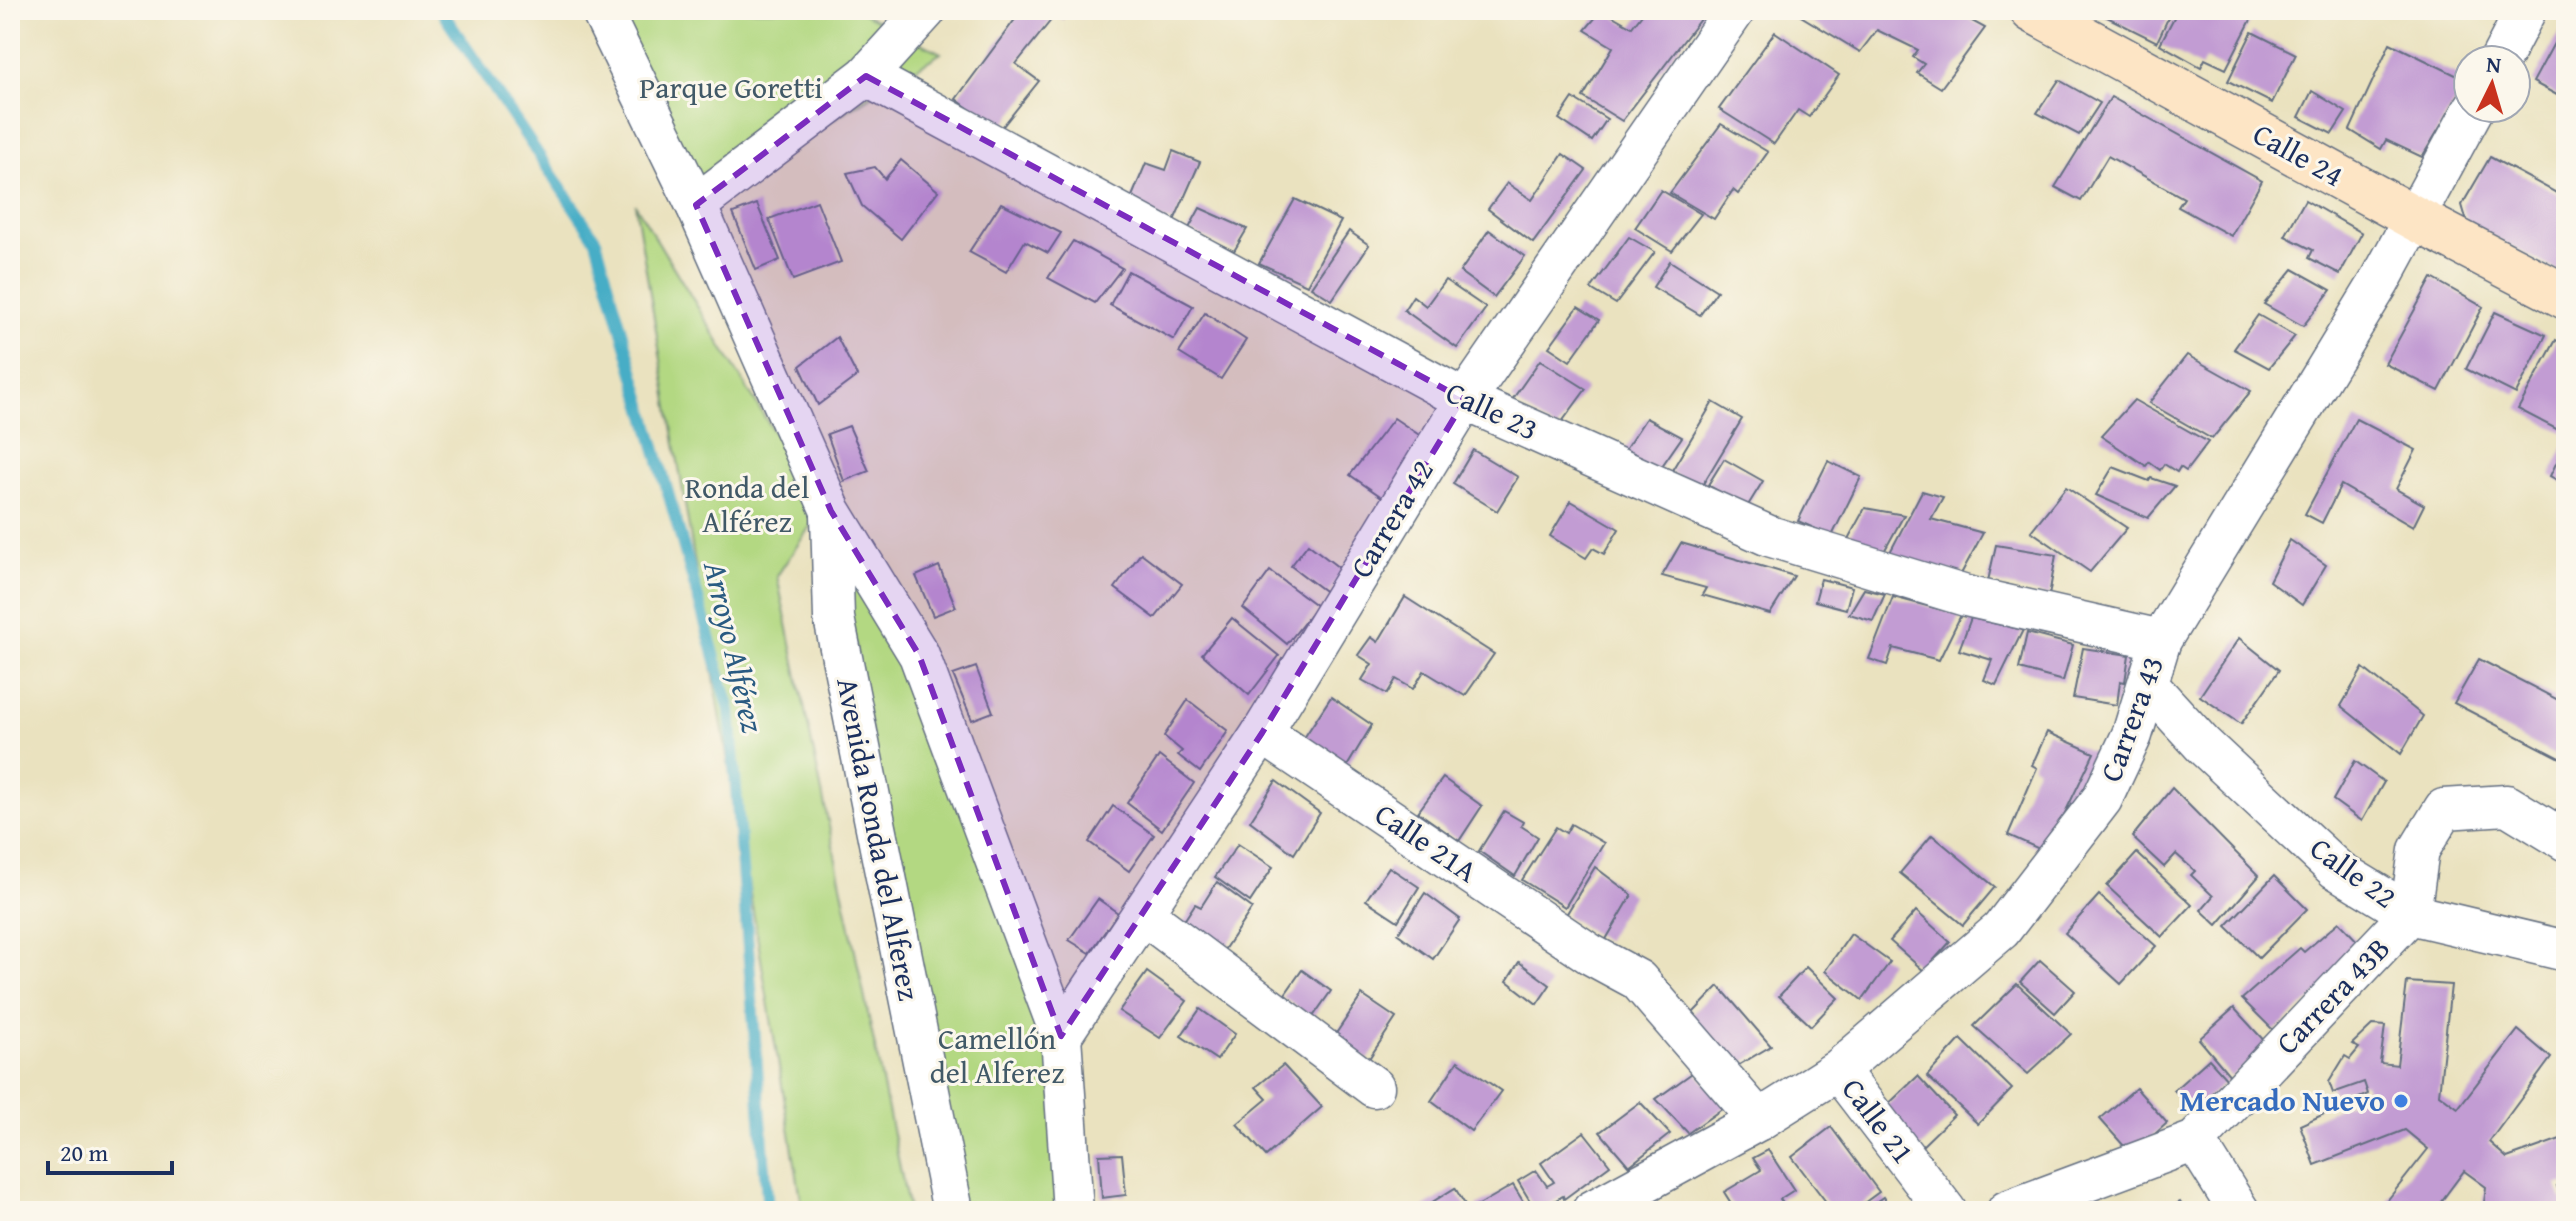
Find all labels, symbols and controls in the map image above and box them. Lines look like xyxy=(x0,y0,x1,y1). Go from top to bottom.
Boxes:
north arrow xyxy=(2452,44,2532,124)
text: N xyxy=(2485,47,2503,81)
park label: Parque Goretti xyxy=(639,65,823,109)
street label: Calle 24 xyxy=(2245,111,2352,197)
street label: Calle 23 xyxy=(1439,370,1546,451)
street label: Carrera 42 xyxy=(1339,451,1444,586)
park label: Ronda del Alférez xyxy=(685,465,809,543)
water label: Arroyo Alférez xyxy=(692,556,777,738)
street label: Carrera 43 xyxy=(2088,650,2174,788)
street label: Avenida Ronda del Alferez xyxy=(826,674,932,1004)
street label: Calle 21A xyxy=(1367,792,1487,893)
street label: Calle 22 xyxy=(2301,826,2406,918)
street label: Carrera 43B xyxy=(2265,927,2399,1064)
park label: Camellón del Alferez xyxy=(930,1016,1064,1094)
street label: Calle 21 xyxy=(1832,1068,1926,1172)
place label: Mercado Nuevo xyxy=(2179,1078,2385,1122)
marker: Mercado Nuevo xyxy=(2392,1092,2410,1110)
scale bar xyxy=(48,1125,172,1175)
text: 20 m xyxy=(60,1135,108,1170)

